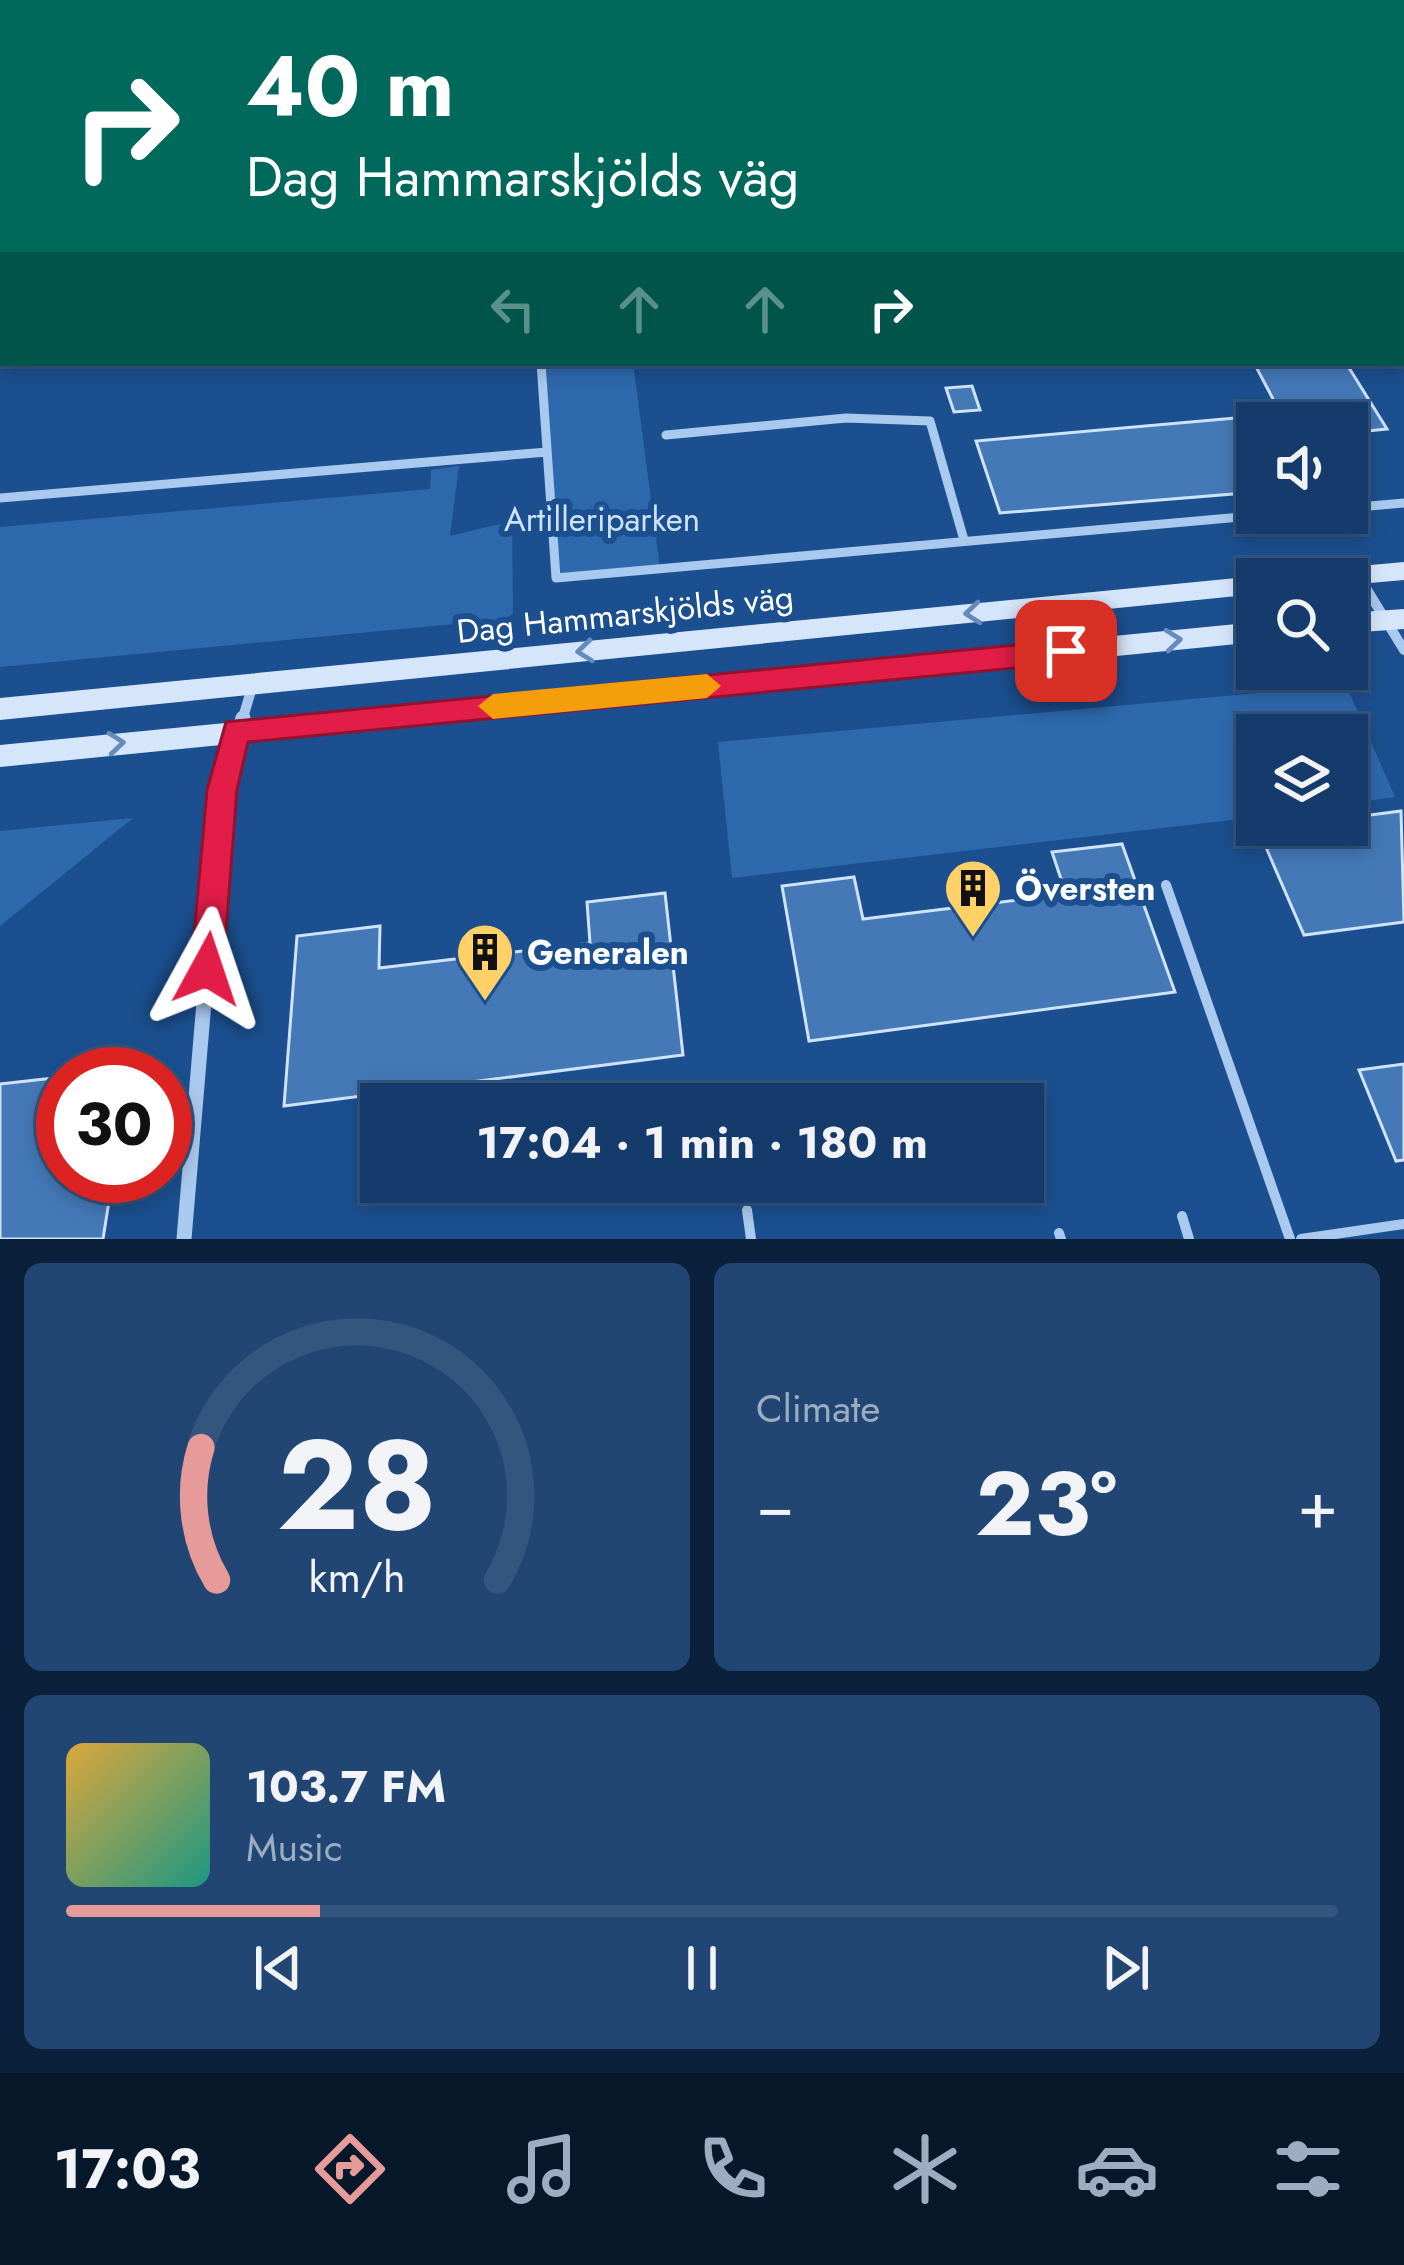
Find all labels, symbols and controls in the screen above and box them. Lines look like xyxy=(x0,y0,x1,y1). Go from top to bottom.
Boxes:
text: 40 m xyxy=(246,26,454,148)
icon: right xyxy=(48,48,204,204)
text: Dag Hammarskjölds väg xyxy=(246,138,799,216)
icon: left xyxy=(480,276,546,342)
icon: ahead xyxy=(606,276,672,342)
icon: ahead xyxy=(732,276,798,342)
icon: right xyxy=(858,276,924,342)
map controls xyxy=(1236,402,1368,846)
button: sound xyxy=(1236,402,1368,534)
park label: Artilleriparken xyxy=(504,496,700,543)
button: search xyxy=(1236,558,1368,690)
street label: Dag Hammarskjölds väg xyxy=(454,573,796,655)
one-way arrow xyxy=(963,600,982,625)
pin xyxy=(1015,600,1117,702)
icon: arrive xyxy=(1033,618,1099,684)
one-way arrow xyxy=(1164,628,1183,653)
one-way arrow xyxy=(575,638,594,663)
button: layers xyxy=(1236,714,1368,846)
one-way arrow xyxy=(107,731,126,756)
building icon: Översten xyxy=(942,857,1004,939)
place label: Översten xyxy=(1015,865,1155,912)
position arrow xyxy=(144,906,270,1032)
building icon: Generalen xyxy=(454,921,516,1003)
place label: Generalen xyxy=(527,929,689,976)
speed limit sign: 30 xyxy=(36,1047,192,1203)
text: 17:04 · 1 min · 180 m xyxy=(476,1110,928,1175)
text: Climate xyxy=(756,1380,880,1437)
text: 28 xyxy=(277,1395,437,1576)
text: 23° xyxy=(975,1439,1117,1569)
text: − xyxy=(756,1457,795,1553)
text: + xyxy=(1297,1457,1338,1553)
text: km/h xyxy=(309,1546,405,1608)
text: 103.7 FM xyxy=(246,1754,446,1819)
text: Music xyxy=(246,1819,343,1876)
icon: previous xyxy=(245,1935,311,2001)
icon: pause xyxy=(669,1935,735,2001)
icon: next xyxy=(1093,1935,1159,2001)
icon: directions xyxy=(308,2127,392,2211)
icon: music xyxy=(500,2127,584,2211)
icon: phone xyxy=(691,2127,775,2211)
icon: climate xyxy=(883,2127,967,2211)
icon: car xyxy=(1075,2127,1159,2211)
icon: filters xyxy=(1266,2127,1350,2211)
text: 17:03 xyxy=(54,2130,201,2208)

